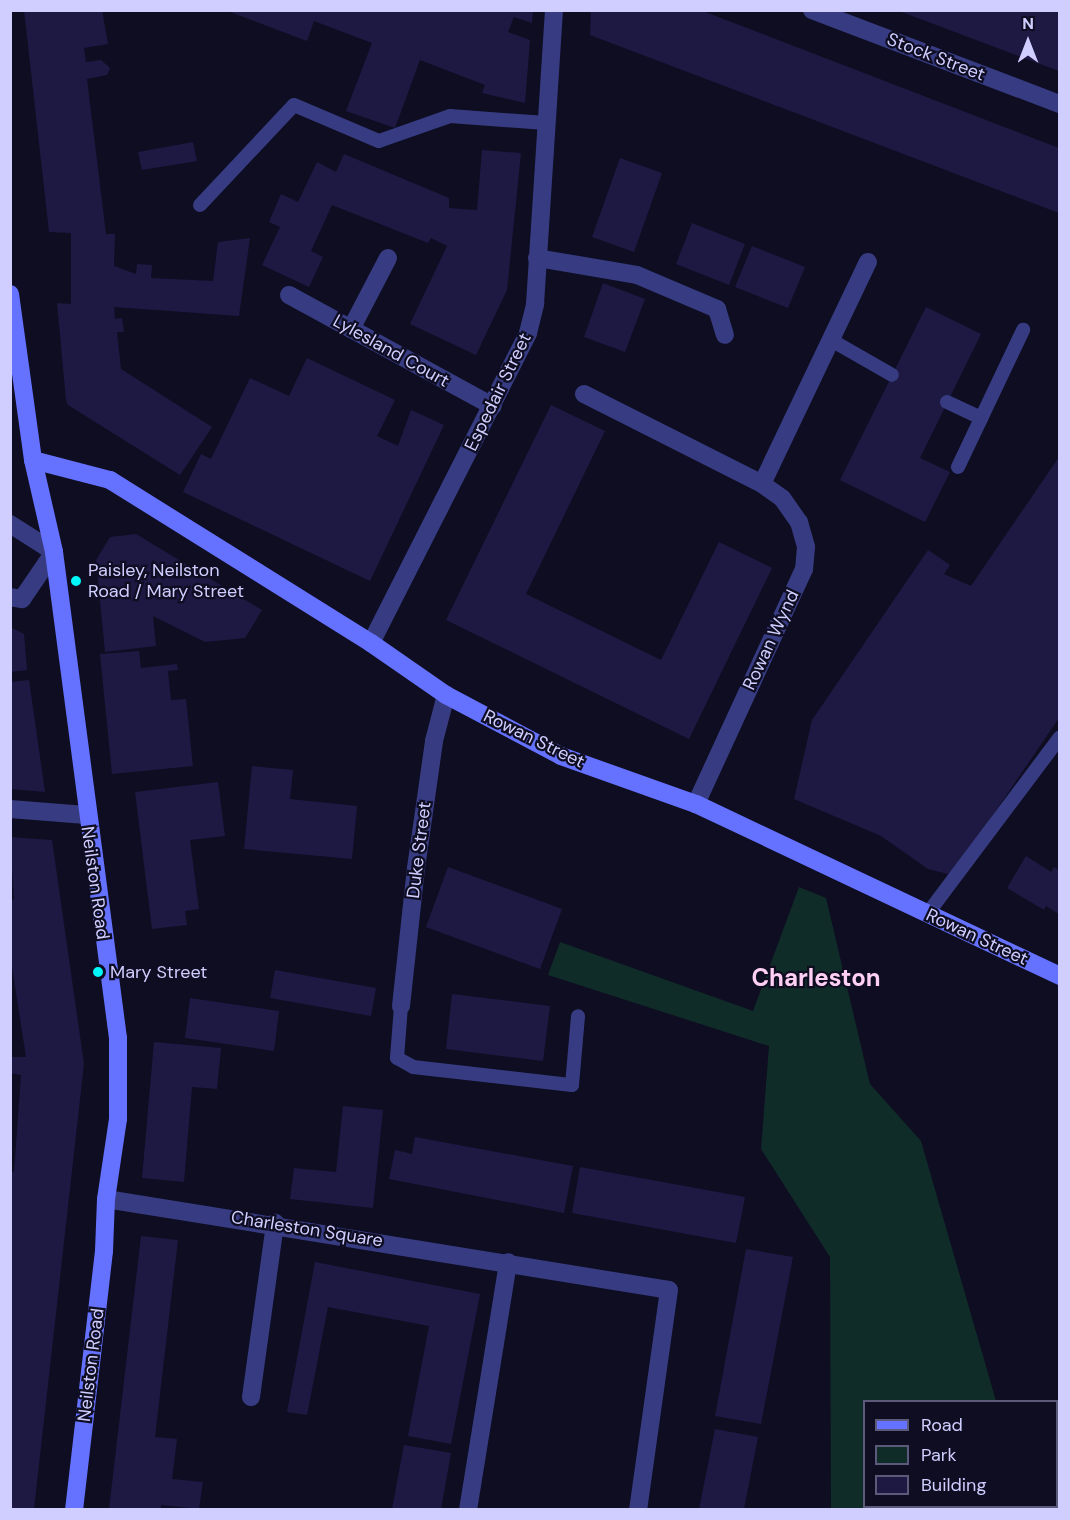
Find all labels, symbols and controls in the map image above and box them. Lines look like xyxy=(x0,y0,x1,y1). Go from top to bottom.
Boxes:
north arrow xyxy=(998,12,1058,72)
text: N xyxy=(1022,13,1034,34)
street label: Stock Street xyxy=(884,28,988,86)
street label: Lylesland Court xyxy=(329,310,453,392)
street label: Espedair Street xyxy=(460,329,536,455)
place label: Paisley, Neilston Road / Mary Street xyxy=(88,560,244,602)
marker: Paisley, Neilston Road / Mary Street xyxy=(69,574,83,588)
street label: Rowan Wynd xyxy=(738,587,804,693)
street label: Rowan Street xyxy=(480,705,588,773)
street label: Duke Street xyxy=(402,800,436,900)
street label: Neilston Road xyxy=(76,825,114,941)
street label: Rowan Street xyxy=(923,904,1031,970)
place label: Mary Street xyxy=(110,961,207,983)
district label: Charleston xyxy=(751,964,881,992)
marker: Mary Street xyxy=(91,965,105,979)
street label: Charleston Square xyxy=(229,1206,385,1252)
street label: Neilston Road xyxy=(73,1307,109,1423)
legend xyxy=(863,1400,1058,1508)
text: Road xyxy=(921,1413,963,1437)
text: Park xyxy=(921,1443,957,1467)
text: Building xyxy=(921,1473,986,1497)

